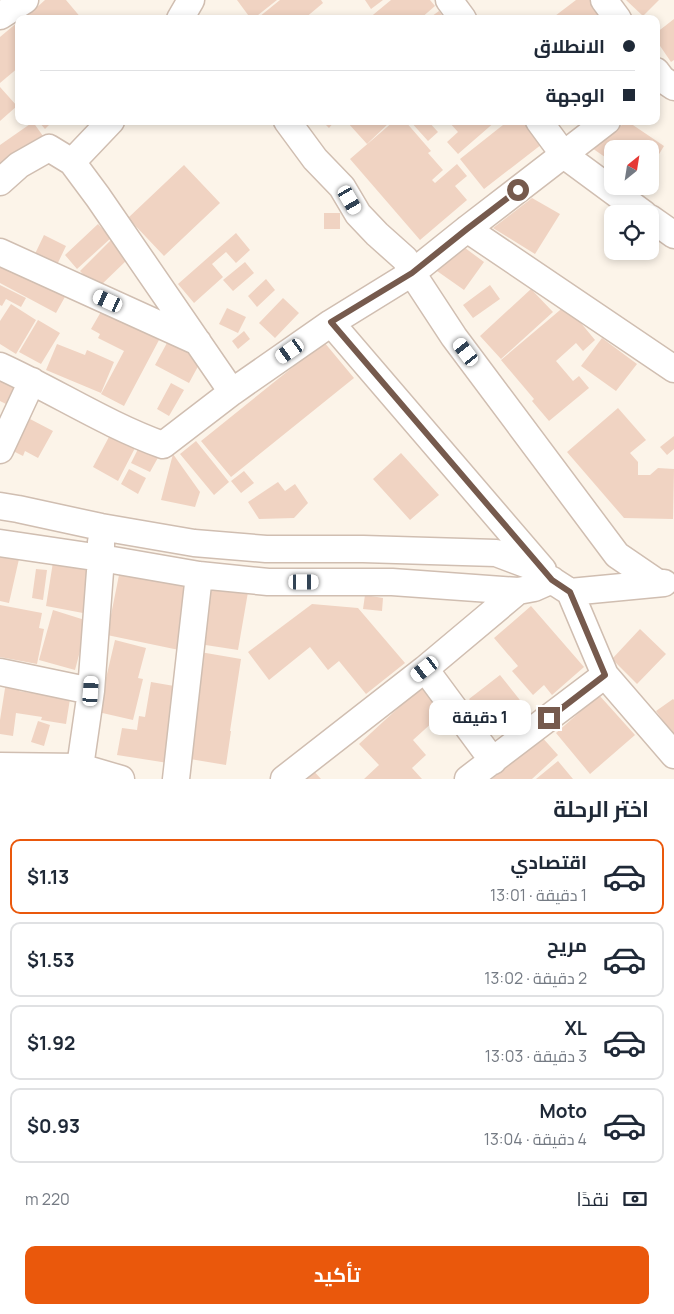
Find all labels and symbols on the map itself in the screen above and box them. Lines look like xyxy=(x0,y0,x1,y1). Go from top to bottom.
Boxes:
north arrow xyxy=(604,140,659,195)
route start xyxy=(507,179,529,201)
car xyxy=(336,183,363,217)
car xyxy=(91,288,124,314)
car xyxy=(273,336,306,366)
car xyxy=(450,336,481,368)
car xyxy=(289,575,319,590)
car xyxy=(408,654,441,684)
car xyxy=(82,676,99,706)
callout: 1 دقيقة xyxy=(429,700,532,736)
route end xyxy=(538,707,560,729)

